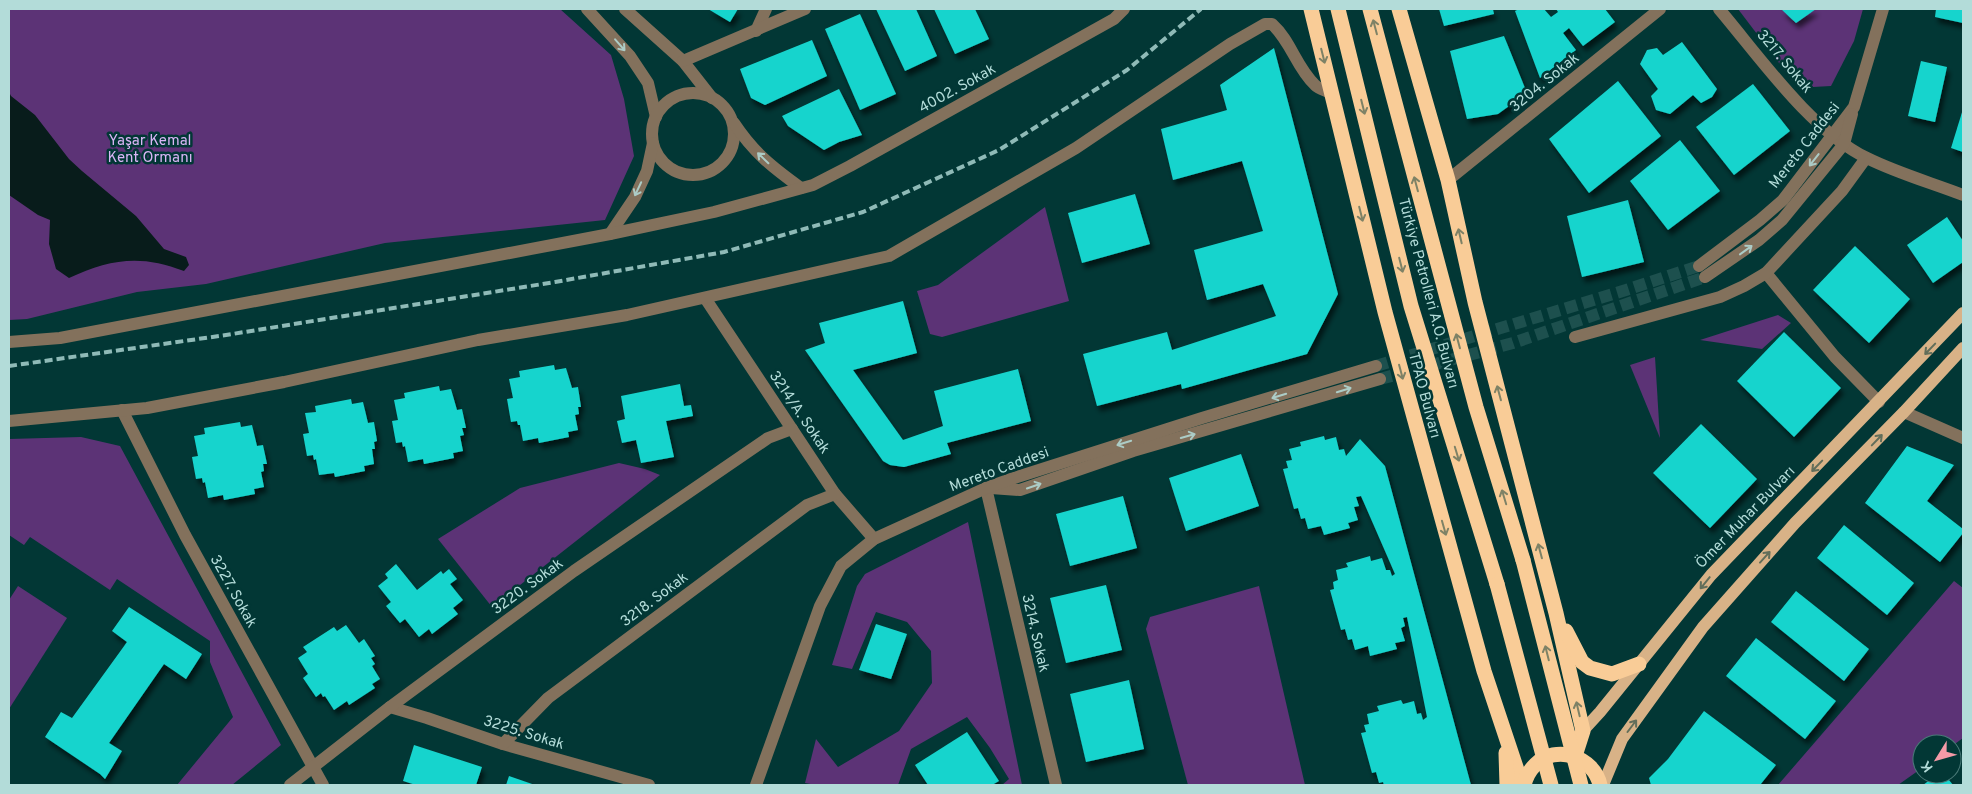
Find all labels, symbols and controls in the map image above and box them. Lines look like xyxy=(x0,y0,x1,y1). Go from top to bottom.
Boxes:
one-way arrow xyxy=(1370,19,1379,35)
street label: 3217. Sokak xyxy=(1752,26,1816,98)
one-way arrow xyxy=(614,38,625,51)
one-way arrow xyxy=(1319,48,1328,64)
street label: 3204. Sokak xyxy=(1506,49,1584,117)
street label: 4002. Sokak xyxy=(916,60,1000,118)
one-way arrow xyxy=(1358,99,1368,115)
street label: Mereto Caddesi xyxy=(1766,99,1845,193)
park label: Yaşar Kemal Kent Ormanı xyxy=(107,132,193,168)
one-way arrow xyxy=(756,152,769,164)
one-way arrow xyxy=(1808,153,1819,166)
one-way arrow xyxy=(1411,176,1421,192)
one-way arrow xyxy=(633,182,643,197)
street label: Türkiye Petrolleri A.O. Bulvarı xyxy=(1393,196,1462,391)
one-way arrow xyxy=(1357,206,1366,222)
one-way arrow xyxy=(1455,228,1464,244)
one-way arrow xyxy=(1739,245,1753,255)
one-way arrow xyxy=(1397,256,1406,272)
one-way arrow xyxy=(1453,333,1463,349)
one-way arrow xyxy=(1924,342,1936,355)
street label: TPAO Bulvarı xyxy=(1403,350,1444,440)
one-way arrow xyxy=(1397,363,1406,379)
street label: 3214/A. Sokak xyxy=(764,368,834,458)
one-way arrow xyxy=(1336,384,1352,394)
one-way arrow xyxy=(1494,386,1503,402)
one-way arrow xyxy=(1272,391,1288,401)
one-way arrow xyxy=(1180,430,1196,440)
one-way arrow xyxy=(1871,433,1883,446)
one-way arrow xyxy=(1116,439,1132,449)
street label: Mereto Caddesi xyxy=(947,444,1052,497)
one-way arrow xyxy=(1453,446,1462,462)
one-way arrow xyxy=(1811,460,1823,472)
street label: Ömer Muhar Bulvarı xyxy=(1692,462,1800,573)
one-way arrow xyxy=(1025,480,1041,490)
one-way arrow xyxy=(1498,489,1508,505)
one-way arrow xyxy=(1440,520,1450,536)
one-way arrow xyxy=(1535,543,1544,559)
one-way arrow xyxy=(1759,551,1771,564)
street label: 3227. Sokak xyxy=(205,552,261,632)
street label: 3220. Sokak xyxy=(488,555,568,620)
street label: 3218. Sokak xyxy=(617,569,693,632)
one-way arrow xyxy=(1699,576,1710,589)
street label: 3214. Sokak xyxy=(1016,592,1053,674)
one-way arrow xyxy=(1542,646,1551,662)
one-way arrow xyxy=(1572,701,1582,717)
street label: 3225. Sokak xyxy=(481,712,566,755)
one-way arrow xyxy=(1627,719,1637,733)
north arrow xyxy=(1912,734,1962,784)
text: K xyxy=(1918,757,1938,775)

